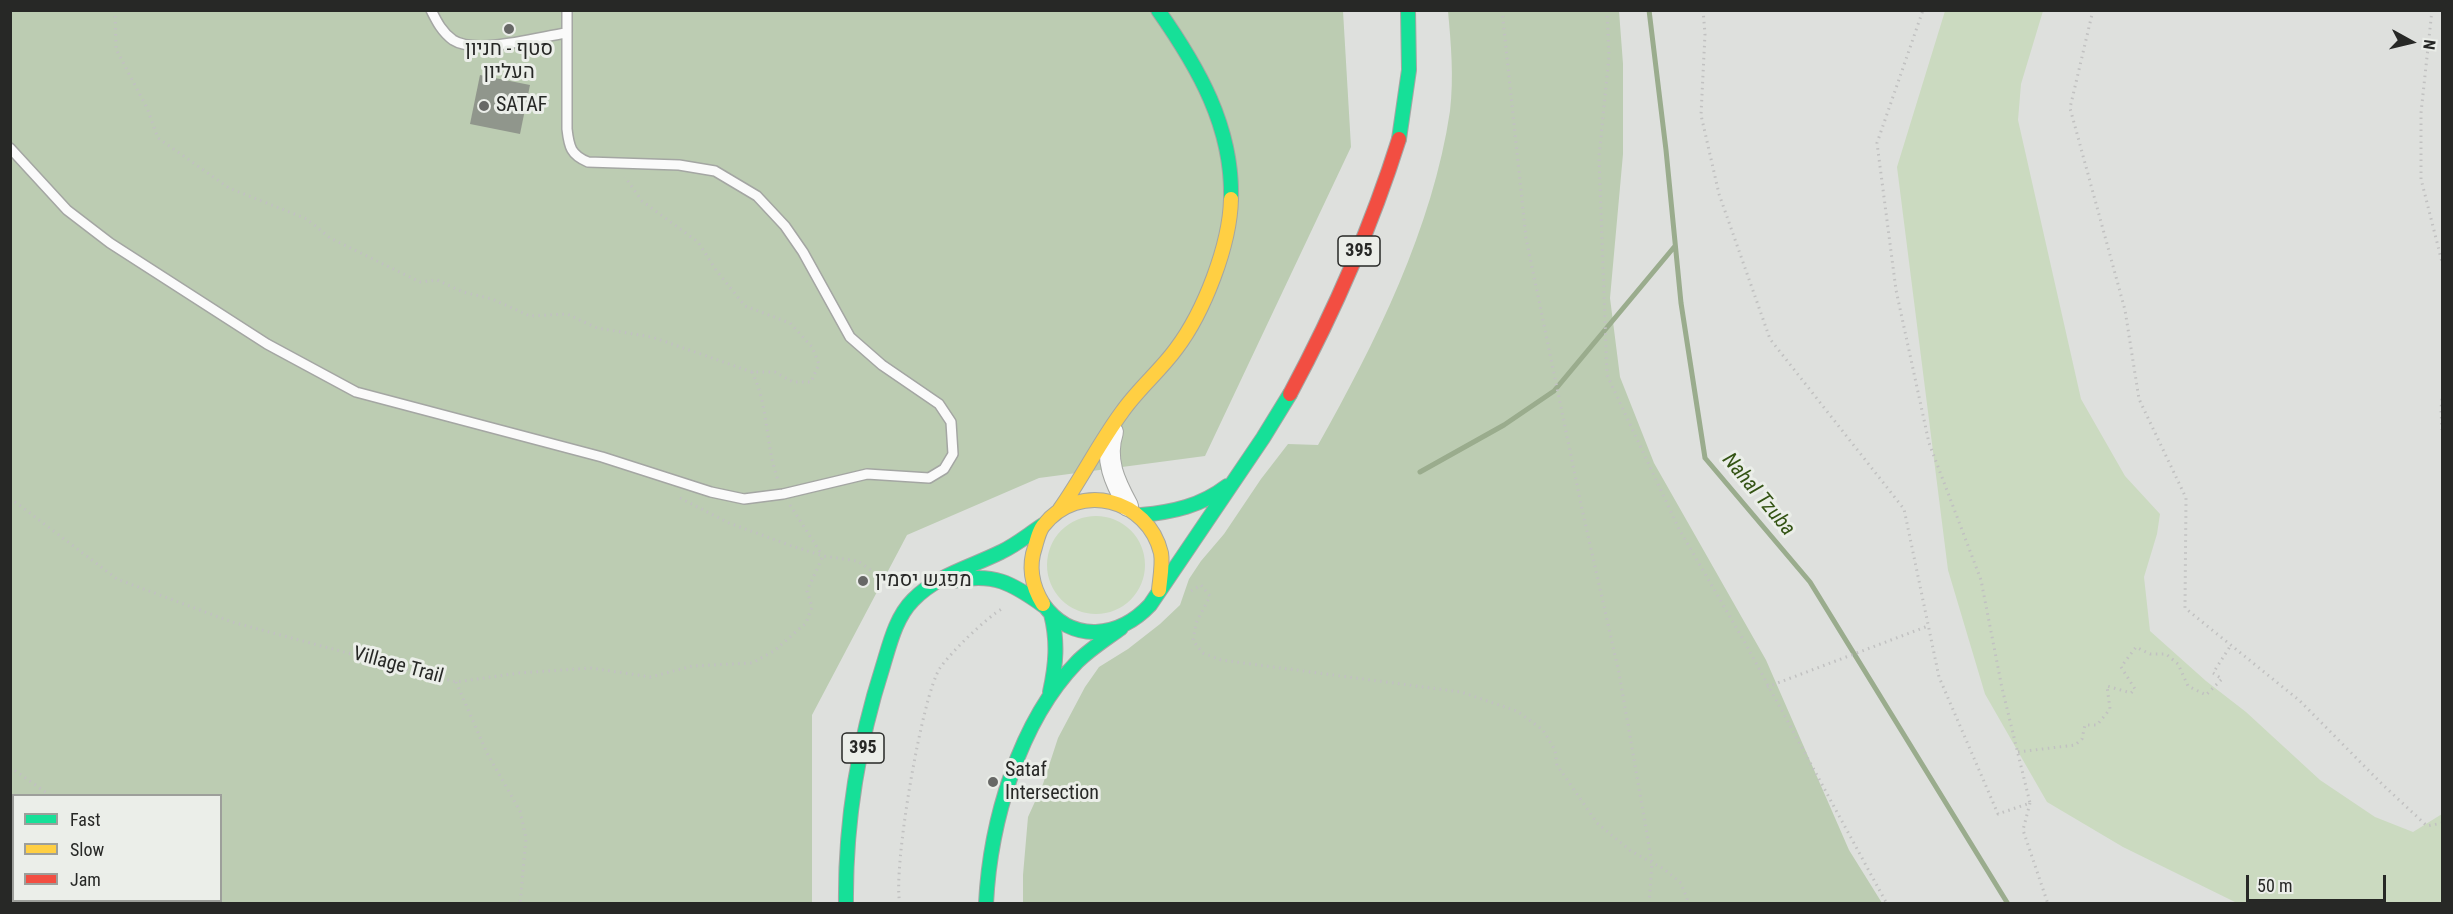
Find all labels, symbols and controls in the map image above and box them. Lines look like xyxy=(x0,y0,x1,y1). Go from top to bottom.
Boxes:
north arrow xyxy=(2381,12,2441,72)
marker: סטף - חניון העליון xyxy=(502,22,516,36)
place label: סטף - חניון העליון xyxy=(465,38,553,85)
text: N xyxy=(2419,38,2439,51)
place label: SATAF xyxy=(496,94,547,118)
marker: SATAF xyxy=(477,99,491,113)
road number: 395 xyxy=(1338,236,1380,266)
water label: Nahal Tzuba xyxy=(1716,449,1800,541)
place label: מפגש יסמין xyxy=(875,569,972,593)
marker: מפגש יסמין xyxy=(856,574,870,588)
street label: Village Trail xyxy=(350,642,446,690)
road number: 395 xyxy=(842,733,884,763)
place label: Sataf Intersection xyxy=(1005,759,1099,806)
marker: Sataf Intersection xyxy=(986,775,1000,789)
legend xyxy=(12,794,222,902)
text: Fast xyxy=(70,809,101,830)
text: Slow xyxy=(70,839,104,860)
scale bar xyxy=(2249,863,2388,901)
text: Jam xyxy=(70,869,101,890)
text: 50 m xyxy=(2257,875,2292,896)

